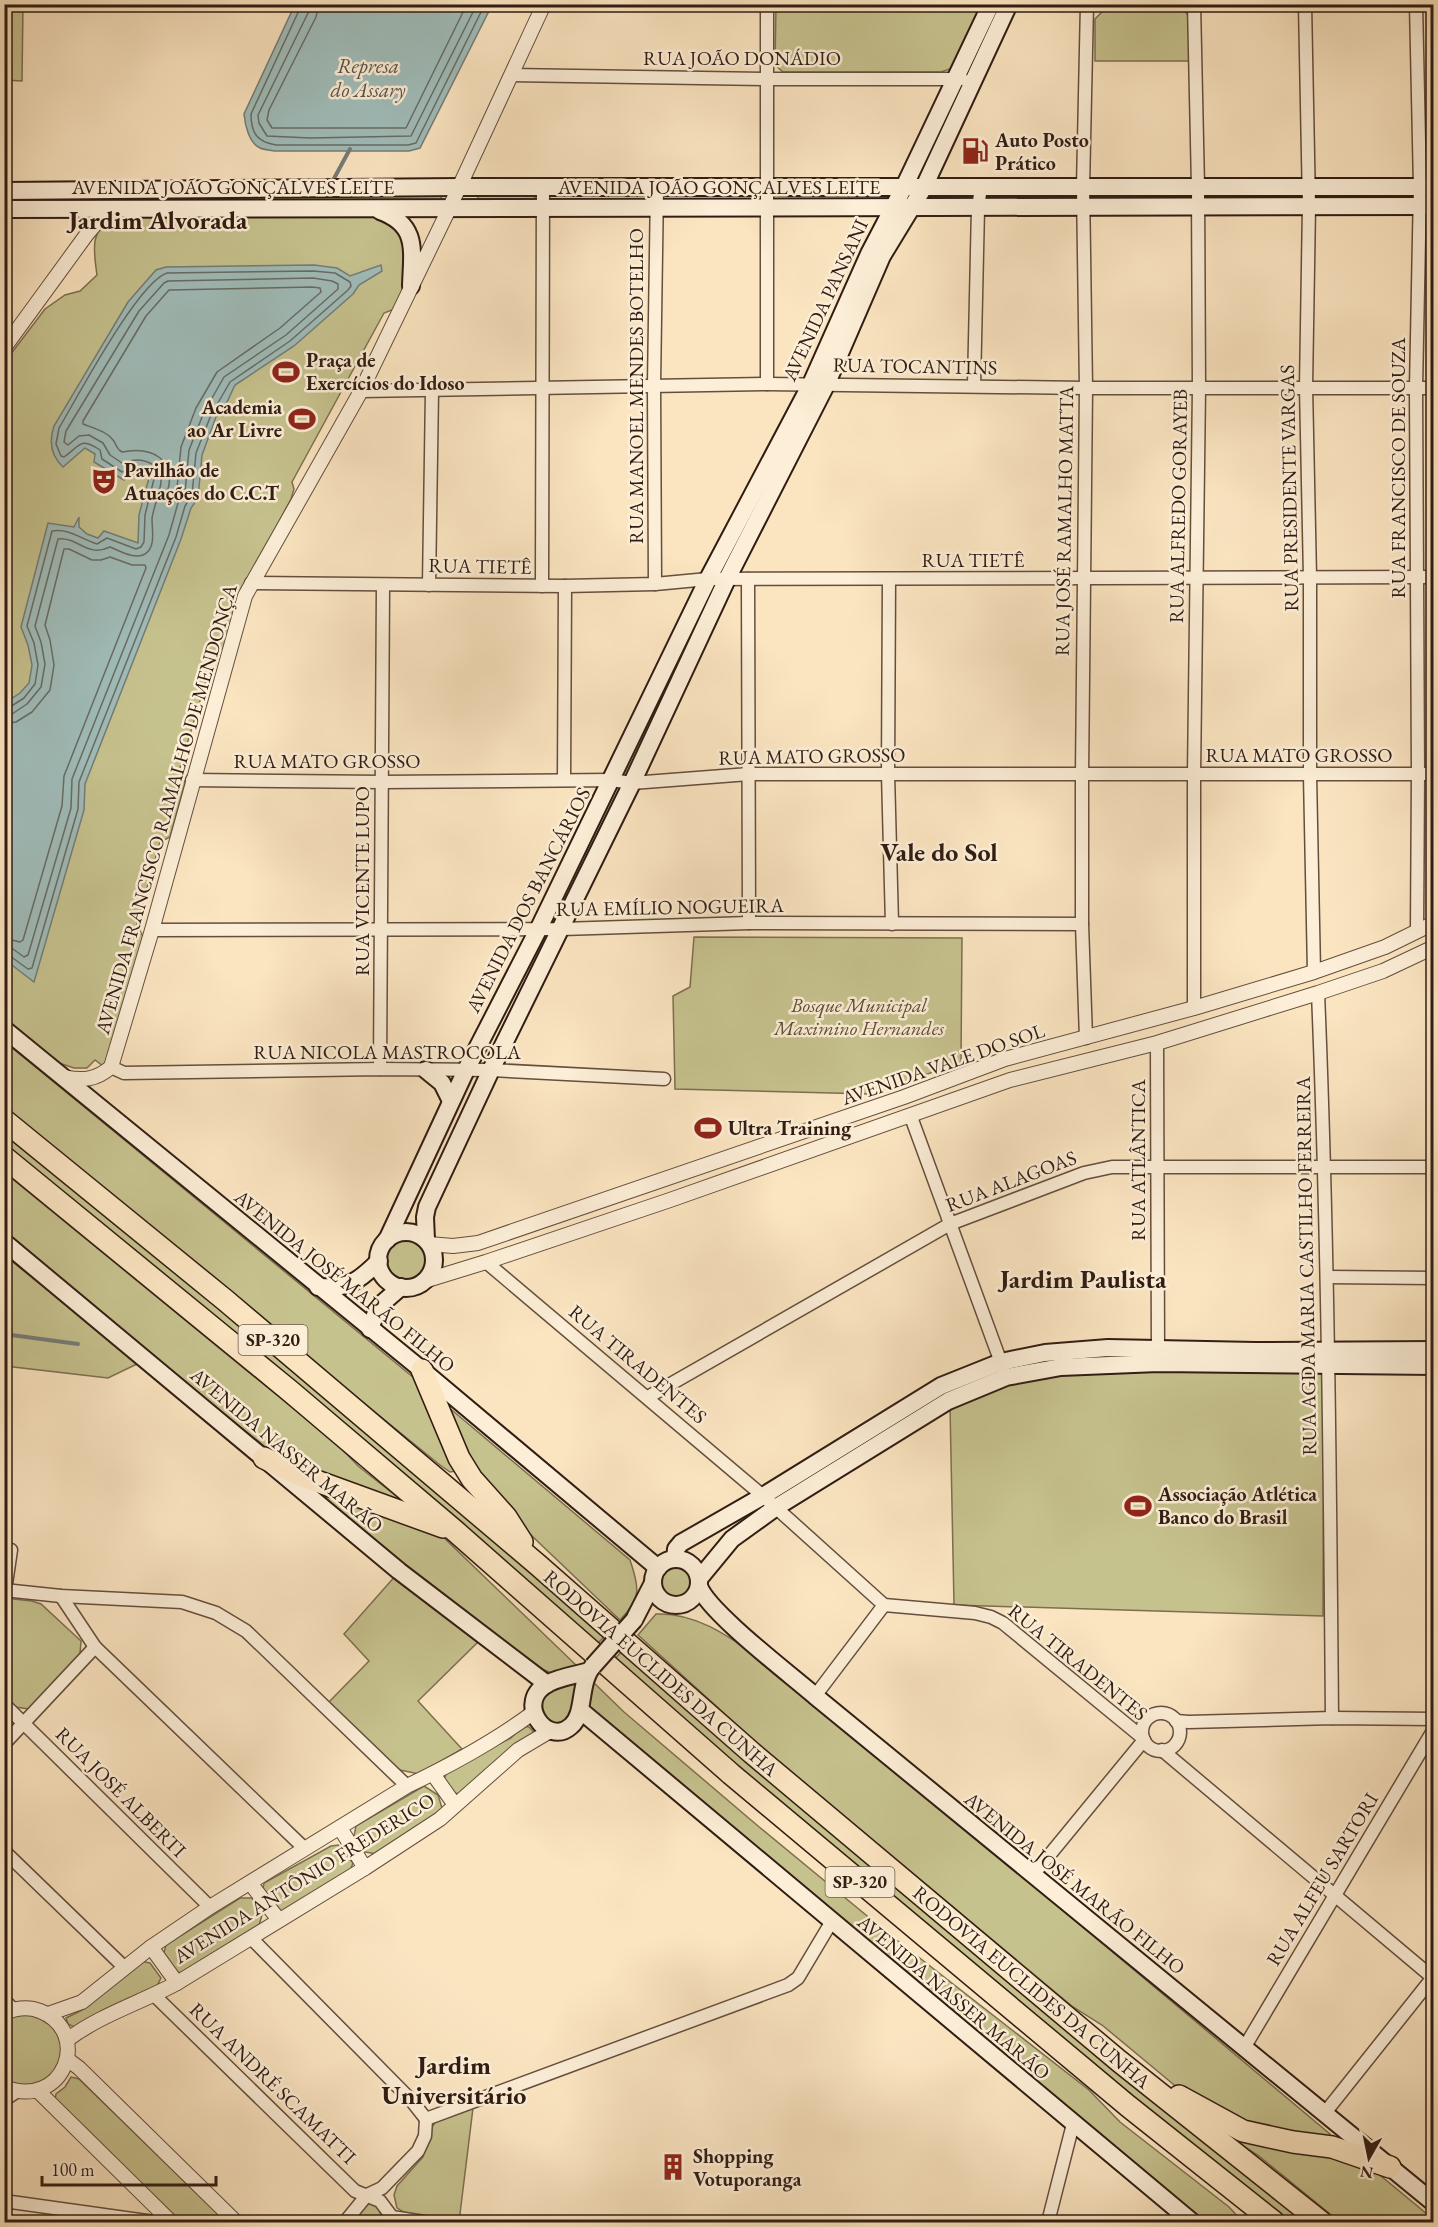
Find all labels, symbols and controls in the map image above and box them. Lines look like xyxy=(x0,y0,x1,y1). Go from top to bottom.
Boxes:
street label: RUA JOÃO DONÁDIO xyxy=(643,45,841,71)
water label: Represa do Assary xyxy=(331,52,406,103)
place label: Auto Posto Prático xyxy=(994,127,1089,176)
fuel station icon: Auto Posto Prático xyxy=(960,136,990,166)
street label: AVENIDA JOÃO GONÇALVES LEITE xyxy=(71,174,394,200)
street label: AVENIDA JOÃO GONÇALVES LEITE xyxy=(557,174,880,200)
district label: Jardim Alvorada xyxy=(65,203,248,237)
street label: AVENIDA PANSANI xyxy=(776,215,874,386)
street label: RUA MANOEL MENDES BOTELHO xyxy=(623,228,649,544)
street label: RUA FRANCISCO DE SOUZA xyxy=(1385,337,1411,599)
place label: Praça de Exercícios do Idoso xyxy=(306,347,465,396)
street label: RUA TOCANTINS xyxy=(833,352,997,380)
sports icon: Praça de Exercícios do Idoso xyxy=(271,357,301,387)
street label: RUA PRESIDENTE VARGAS xyxy=(1274,364,1304,612)
street label: RUA JOSÉ RAMALHO MATTA xyxy=(1049,385,1079,656)
street label: RUA ALFREDO GORAYEB xyxy=(1163,389,1193,623)
place label: Academia ao Ar Livre xyxy=(187,394,282,443)
sports icon: Academia ao Ar Livre xyxy=(287,404,317,434)
place label: Pavilhão de Atuações do C.C.T xyxy=(123,457,279,506)
theatre icon: Pavilhão de Atuações do C.C.T xyxy=(89,466,119,496)
street label: RUA TIETÊ xyxy=(921,547,1025,573)
street label: RUA TIETÊ xyxy=(428,552,532,580)
street label: AVENIDA FRANCISCO RAMALHO DE MENDONÇA xyxy=(89,581,243,1038)
street label: RUA MATO GROSSO xyxy=(718,741,906,771)
street label: RUA MATO GROSSO xyxy=(1205,742,1393,768)
street label: RUA MATO GROSSO xyxy=(233,748,421,774)
street label: AVENIDA DOS BANCÁRIOS xyxy=(459,783,596,1018)
street label: RUA VICENTE LUPO xyxy=(349,786,375,976)
district label: Vale do Sol xyxy=(880,835,998,869)
street label: RUA EMÍLIO NOGUEIRA xyxy=(556,892,784,922)
park label: Bosque Municipal Maximino Hernandes xyxy=(773,992,945,1041)
street label: AVENIDA VALE DO SOL xyxy=(837,1017,1048,1111)
street label: RUA NICOLA MASTROCOLA xyxy=(253,1039,521,1065)
street label: RUA AGDA MARIA CASTILHO FERREIRA xyxy=(1290,1076,1322,1456)
street label: RUA ATLÂNTICA xyxy=(1125,1079,1151,1241)
sports icon: Ultra Training xyxy=(693,1113,723,1143)
place label: Ultra Training xyxy=(728,1115,852,1141)
street label: RUA ALAGOAS xyxy=(942,1144,1080,1218)
street label: AVENIDA JOSÉ MARÃO FILHO xyxy=(228,1183,461,1378)
district label: Jardim Paulista xyxy=(997,1262,1167,1296)
street label: RUA TIRADENTES xyxy=(564,1299,712,1429)
road number: SP-320 xyxy=(238,1325,308,1355)
street label: AVENIDA NASSER MARÃO xyxy=(184,1361,389,1538)
place label: Associação Atlética Banco do Brasil xyxy=(1157,1481,1317,1530)
sports icon: Associação Atlética Banco do Brasil xyxy=(1123,1491,1153,1521)
street label: RODOVIA EUCLIDES DA CUNHA xyxy=(538,1564,784,1782)
street label: RUA TIRADENTES xyxy=(1003,1598,1153,1726)
street label: RUA JOSÉ ALBERTI xyxy=(50,1721,192,1863)
street label: AVENIDA JOSÉ MARÃO FILHO xyxy=(958,1785,1191,1980)
street label: AVENIDA ANTÔNIO FREDERICO xyxy=(168,1787,439,1970)
street label: RUA ALFEU SARTORI xyxy=(1260,1788,1384,1970)
road number: SP-320 xyxy=(826,1867,894,1897)
street label: RODOVIA EUCLIDES DA CUNHA xyxy=(908,1880,1156,2094)
street label: AVENIDA NASSER MARÃO xyxy=(851,1908,1056,2085)
street label: RUA ANDRÉ SCAMATTI xyxy=(184,1997,362,2170)
district label: Jardim Universitário xyxy=(382,2048,526,2112)
north arrow xyxy=(1339,2128,1399,2188)
place label: Shopping Votuporanga xyxy=(693,2143,802,2192)
scale bar xyxy=(42,2149,216,2187)
building icon: Shopping Votuporanga xyxy=(658,2152,688,2182)
text: 100 m xyxy=(51,2158,95,2181)
text: N xyxy=(1359,2161,1375,2184)

